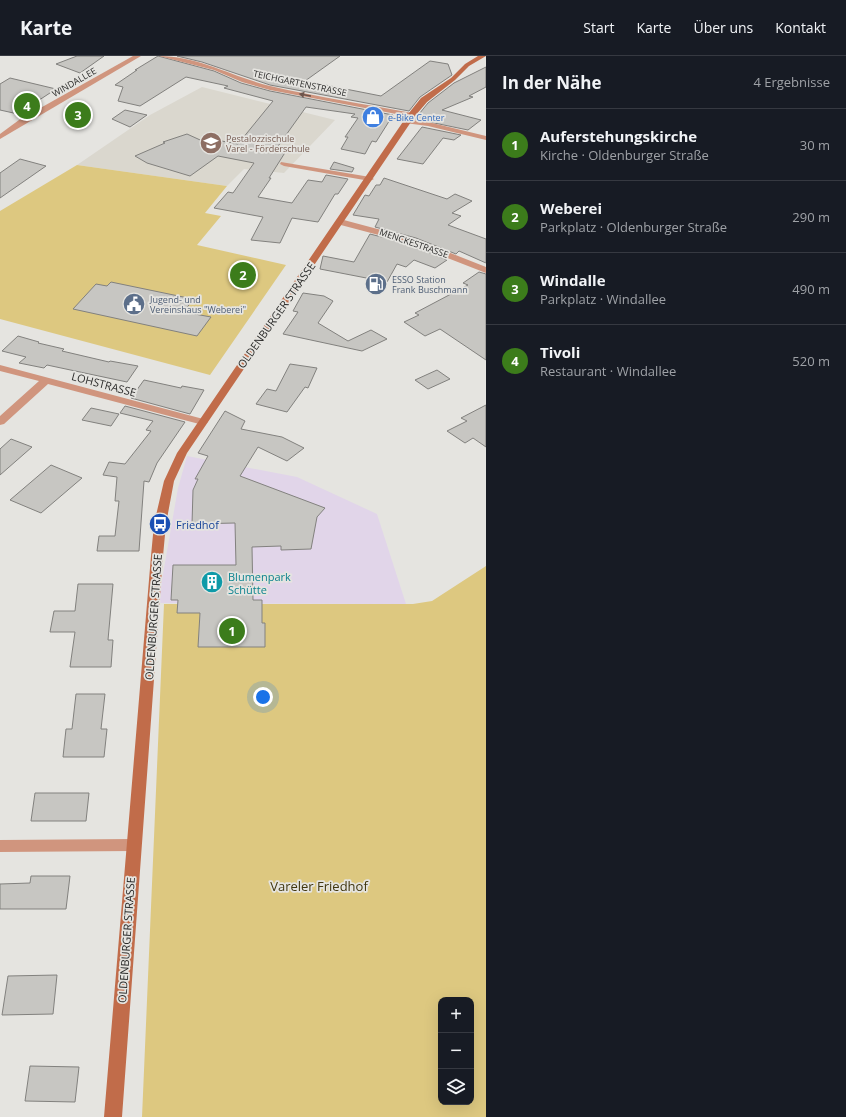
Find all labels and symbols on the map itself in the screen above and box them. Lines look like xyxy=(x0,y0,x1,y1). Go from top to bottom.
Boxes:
street label: WINDALLEE xyxy=(49,64,99,100)
street label: TEICHGARTENSTRASSE xyxy=(252,67,348,99)
pin: 4 xyxy=(14,91,40,121)
one-way arrow xyxy=(299,92,311,98)
pin: 3 xyxy=(65,100,91,130)
shop icon: e-Bike Center xyxy=(360,104,386,130)
place label: e-Bike Center xyxy=(388,111,445,124)
school or university icon: Pestalozzischule Varel - Förderschule xyxy=(198,130,224,156)
place label: Pestalozzischule Varel - Förderschule xyxy=(226,132,310,155)
street label: MENCKESTRASSE xyxy=(378,225,450,261)
street label: OLDENBURGER STRASSE xyxy=(234,259,318,371)
pin: 2 xyxy=(230,260,256,290)
fuel station icon: ESSO Station Frank Buschmann xyxy=(363,271,389,297)
place label: ESSO Station Frank Buschmann xyxy=(392,273,468,296)
public building icon: Jugend- und Vereinshaus "Weberei" xyxy=(121,291,147,317)
place label: Jugend- und Vereinshaus "Weberei" xyxy=(149,293,246,316)
street label: LOHSTRASSE xyxy=(70,368,138,400)
bus stop icon: Friedhof xyxy=(147,511,173,537)
place label: Friedhof xyxy=(176,517,220,532)
street label: OLDENBURGER STRASSE xyxy=(141,553,165,681)
building icon: Blumenpark Schütte xyxy=(199,569,225,595)
place label: Blumenpark Schütte xyxy=(228,569,291,597)
pin: 1 xyxy=(219,616,245,646)
your location xyxy=(253,687,273,707)
street label: OLDENBURGER STRASSE xyxy=(114,876,138,1004)
park label: Vareler Friedhof xyxy=(270,877,368,895)

